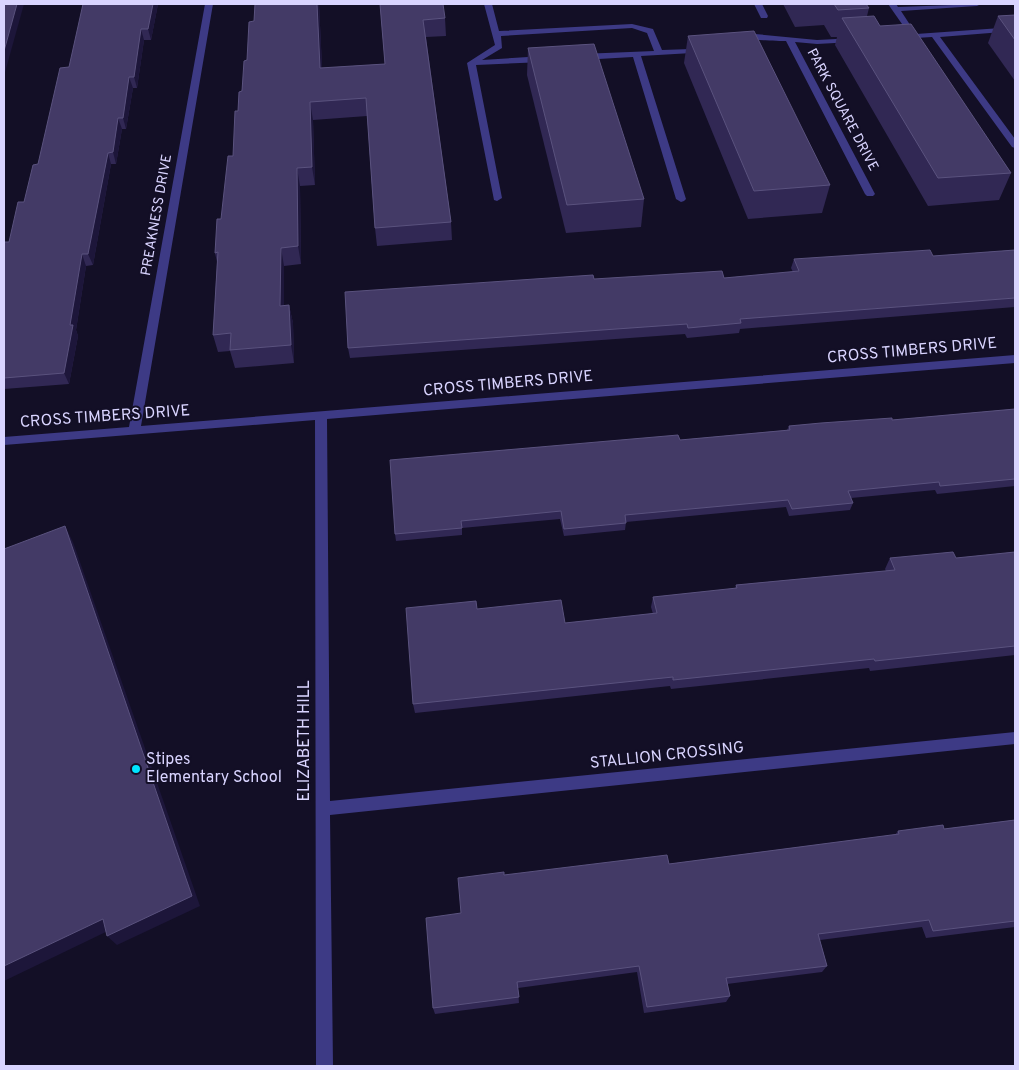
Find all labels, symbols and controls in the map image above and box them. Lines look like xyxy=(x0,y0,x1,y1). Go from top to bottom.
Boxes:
street label: PARK SQUARE DRIVE xyxy=(803,46,881,174)
street label: PREAKNESS DRIVE xyxy=(138,153,176,277)
street label: CROSS TIMBERS DRIVE xyxy=(826,334,998,368)
street label: CROSS TIMBERS DRIVE xyxy=(422,367,594,401)
street label: CROSS TIMBERS DRIVE xyxy=(19,401,191,433)
street label: ELIZABETH HILL xyxy=(295,680,315,802)
street label: STALLION CROSSING xyxy=(589,738,745,774)
place label: Stipes Elementary School xyxy=(146,750,282,788)
marker: Stipes Elementary School xyxy=(130,763,142,775)

